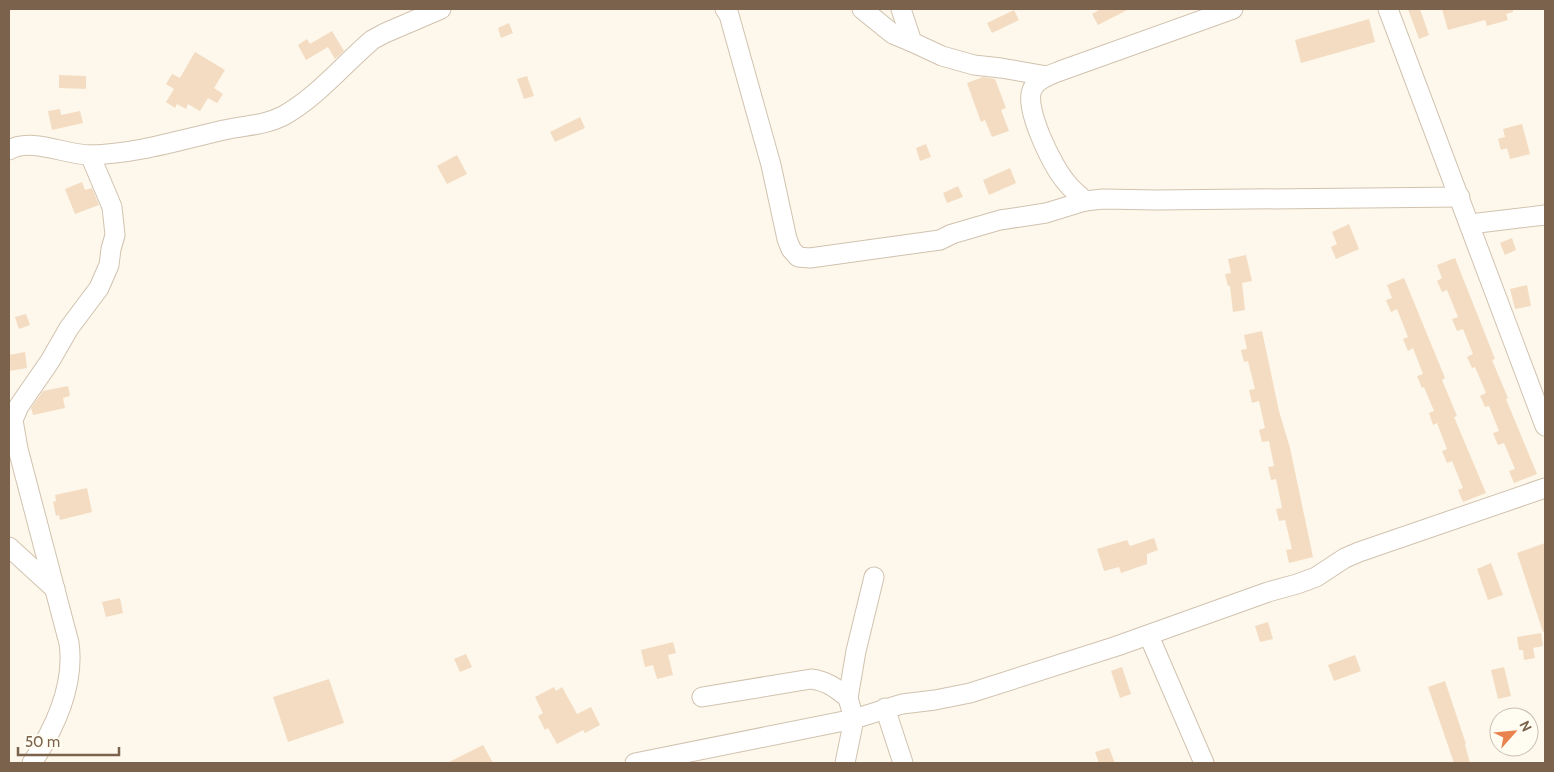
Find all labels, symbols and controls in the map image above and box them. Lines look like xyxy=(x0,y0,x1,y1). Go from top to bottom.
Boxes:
north arrow xyxy=(1489,707,1539,757)
text: N xyxy=(1515,718,1536,735)
scale bar xyxy=(18,724,119,756)
text: 50 m xyxy=(25,733,60,751)

